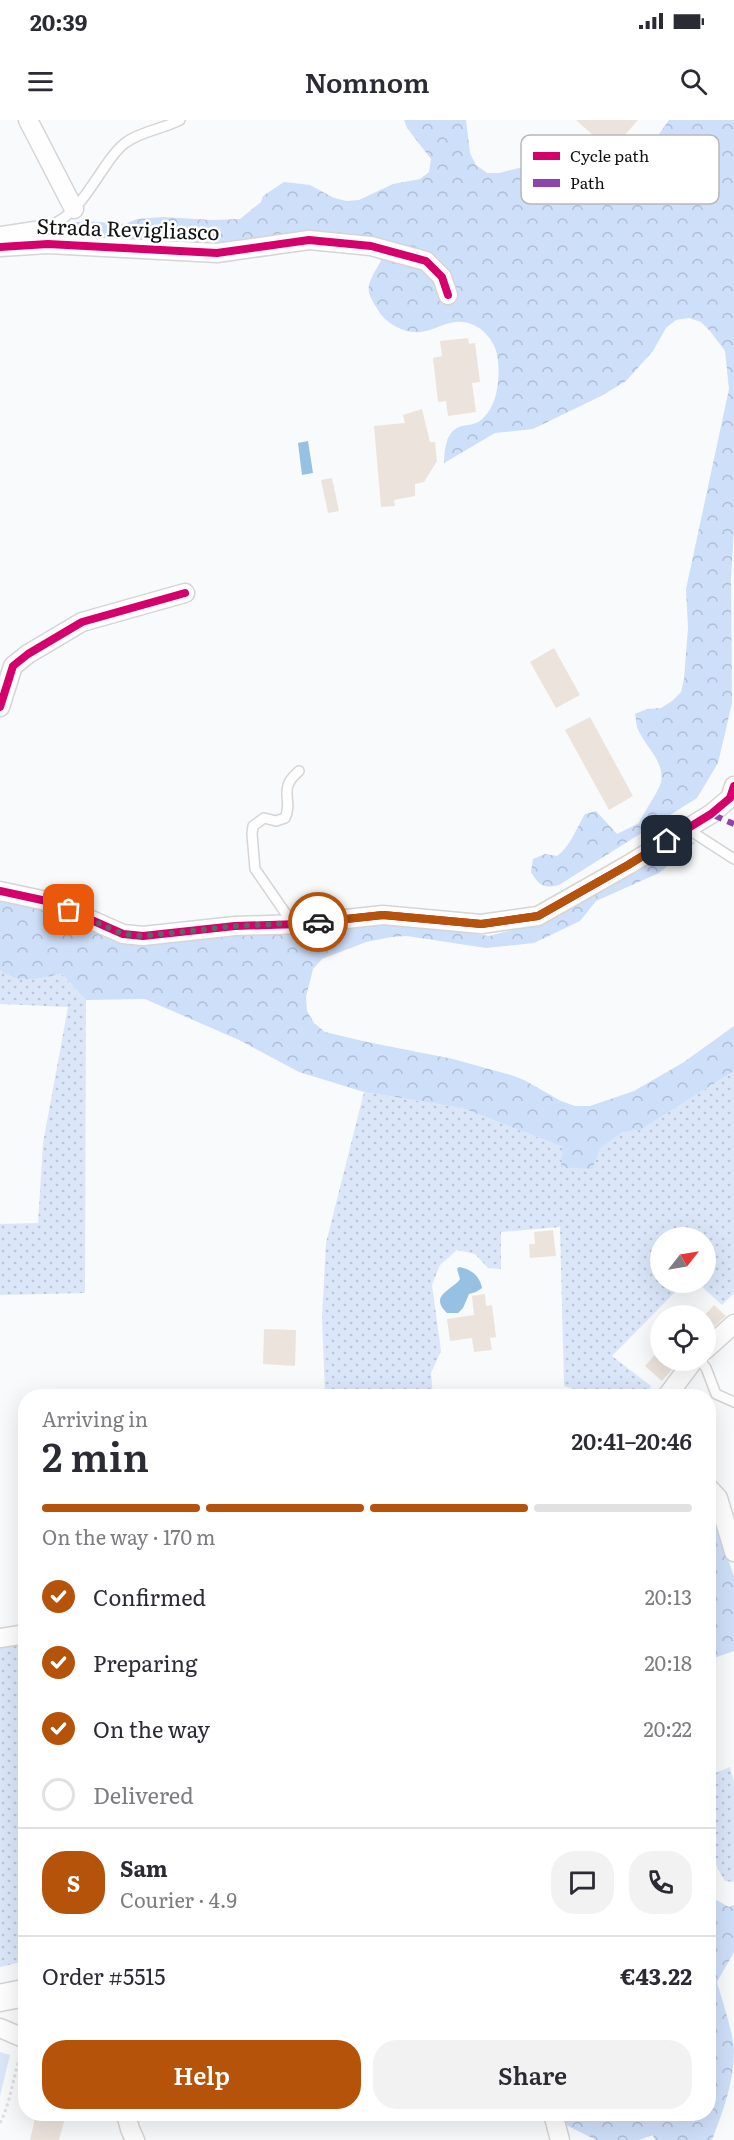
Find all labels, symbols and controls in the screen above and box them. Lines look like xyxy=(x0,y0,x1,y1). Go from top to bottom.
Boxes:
text: 20:39 xyxy=(30,5,87,38)
text: Nomnom xyxy=(304,61,430,101)
icon: menu xyxy=(24,65,57,98)
icon: search xyxy=(677,65,710,98)
legend xyxy=(521,135,719,204)
text: Cycle path xyxy=(570,143,650,167)
text: Path xyxy=(570,170,605,194)
street label: Strada Revigliasco xyxy=(36,209,220,246)
pin xyxy=(641,815,692,866)
icon: home xyxy=(650,824,683,857)
pin xyxy=(43,884,94,935)
courier xyxy=(288,892,348,952)
icon: bag xyxy=(52,893,85,926)
icon: car xyxy=(302,906,335,939)
north arrow xyxy=(650,1227,716,1293)
map controls xyxy=(650,1227,716,1371)
button: locate xyxy=(650,1305,716,1371)
text: Arriving in xyxy=(42,1403,148,1433)
text: 20:41–20:46 xyxy=(572,1424,692,1457)
text: 2 min xyxy=(42,1426,149,1484)
text: On the way · 170 m xyxy=(42,1521,216,1551)
icon: check xyxy=(42,1580,75,1613)
text: Confirmed xyxy=(93,1580,206,1613)
text: 20:13 xyxy=(645,1581,692,1611)
icon: check xyxy=(42,1646,75,1679)
text: Preparing xyxy=(93,1646,197,1679)
text: 20:18 xyxy=(644,1647,692,1677)
icon: check xyxy=(42,1712,75,1745)
text: On the way xyxy=(93,1712,210,1745)
text: 20:22 xyxy=(644,1713,692,1743)
text: Delivered xyxy=(93,1778,194,1811)
text: Sam xyxy=(120,1851,168,1884)
button: chat xyxy=(551,1851,614,1914)
button: phone xyxy=(629,1851,692,1914)
text: S xyxy=(67,1866,80,1899)
text: Courier · 4.9 xyxy=(120,1884,237,1914)
text: Order #5515 xyxy=(42,1959,165,1992)
text: €43.22 xyxy=(620,1959,692,1992)
button: Help xyxy=(42,2040,361,2109)
button: Share xyxy=(373,2040,692,2109)

